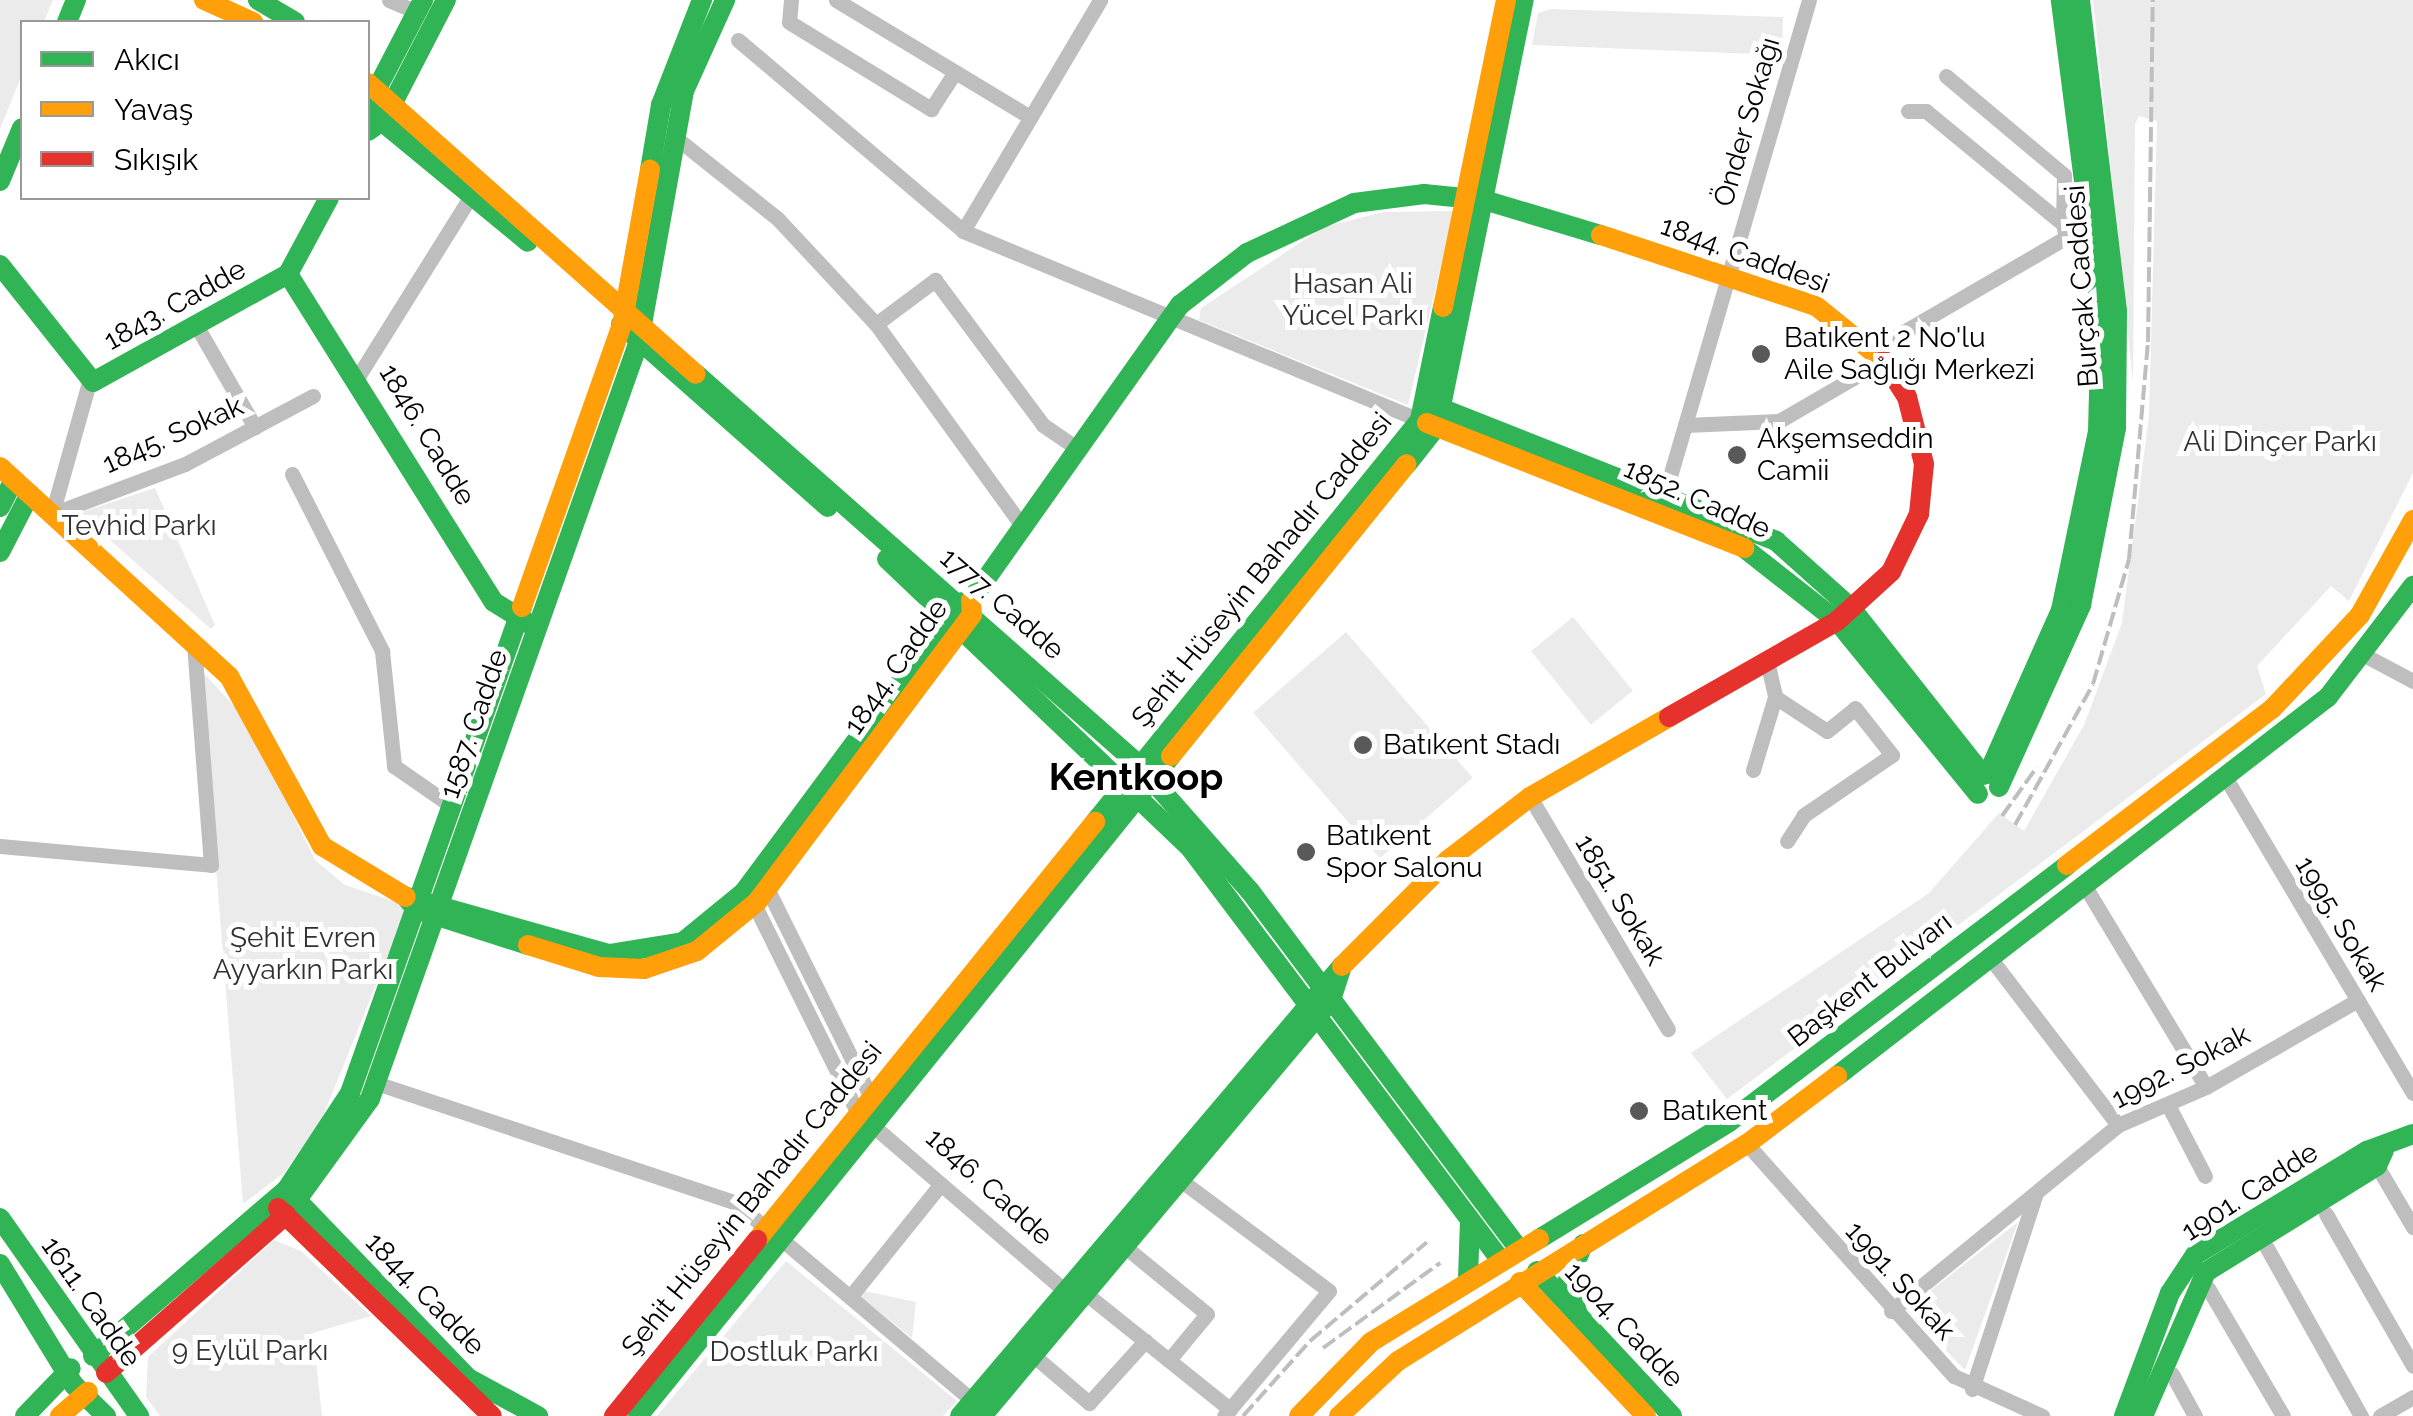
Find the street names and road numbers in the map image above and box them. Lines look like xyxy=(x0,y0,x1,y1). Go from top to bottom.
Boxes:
street label: Önder Sokağı xyxy=(1707,33,1787,211)
street label: Burçak Caddesi xyxy=(2058,184,2106,388)
street label: 1844. Caddesi xyxy=(1656,209,1834,301)
street label: 1843. Cadde xyxy=(98,252,252,358)
street label: 1846. Cadde xyxy=(372,358,482,512)
street label: 1845. Sokak xyxy=(98,389,248,481)
street label: Şehit Hüseyin Bahadır Caddesi xyxy=(1125,406,1399,734)
street label: 1852. Cadde xyxy=(1619,452,1775,546)
street label: 1777. Cadde xyxy=(933,541,1071,667)
street label: 1844. Cadde xyxy=(837,593,955,741)
street label: 1587. Cadde xyxy=(433,645,515,803)
street label: 1851. Sokak xyxy=(1568,828,1672,972)
street label: 1995. Sokak xyxy=(2288,851,2394,997)
street label: Başkent Bulvarı xyxy=(1781,906,1959,1054)
street label: 1992. Sokak xyxy=(2106,1018,2256,1116)
street label: Şehit Hüseyin Bahadır Caddesi xyxy=(615,1035,889,1363)
street label: 1846. Cadde xyxy=(919,1121,1059,1253)
street label: 1901. Cadde xyxy=(2176,1136,2324,1248)
street label: 1991. Sokak xyxy=(1838,1215,1962,1347)
street label: 1844. Cadde xyxy=(358,1226,492,1362)
street label: 1611. Cadde xyxy=(34,1231,148,1373)
street label: 1904. Cadde xyxy=(1557,1255,1691,1395)

